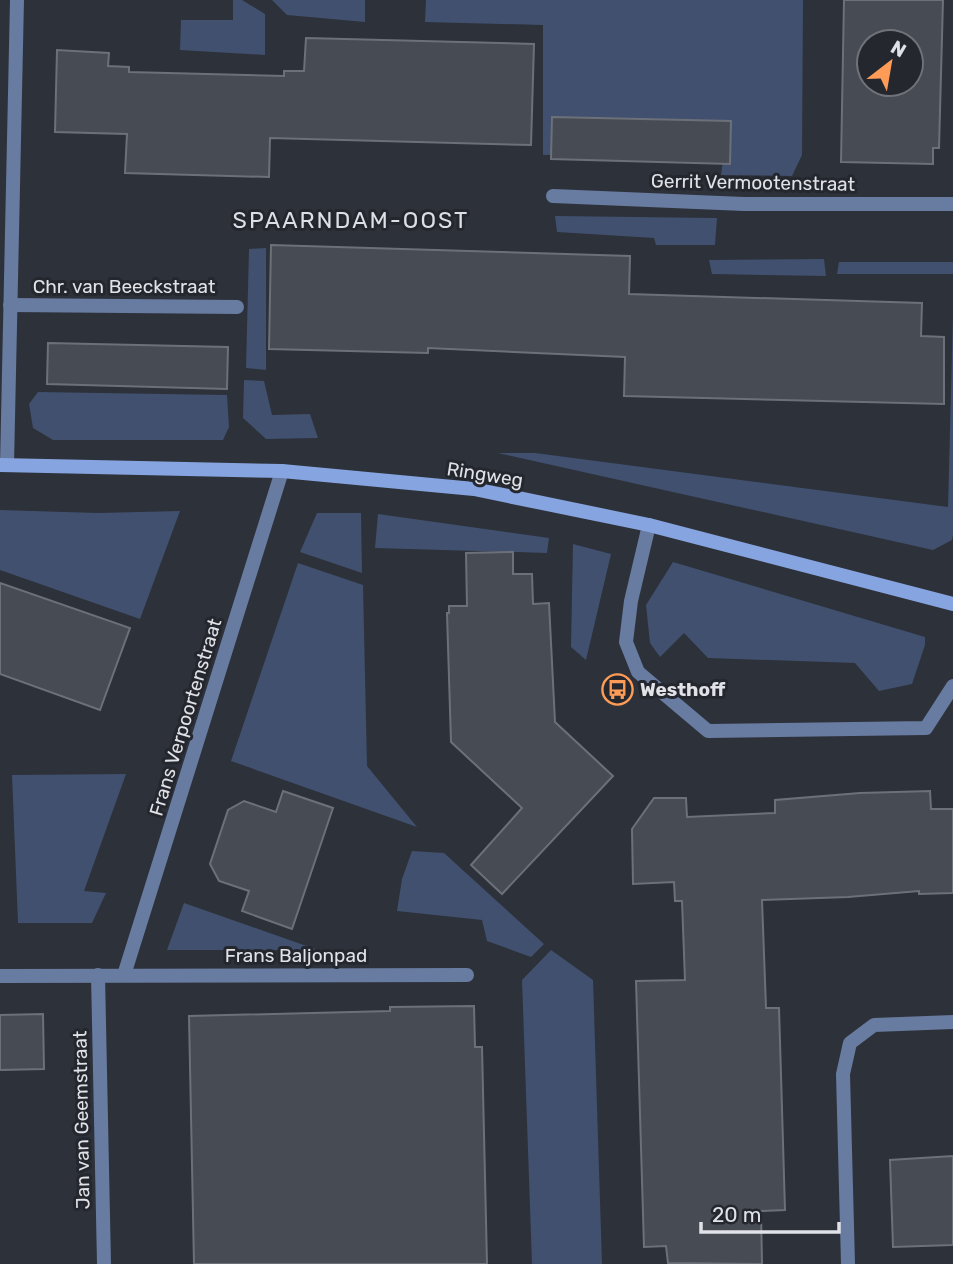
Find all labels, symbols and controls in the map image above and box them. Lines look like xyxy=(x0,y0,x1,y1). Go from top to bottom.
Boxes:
north arrow xyxy=(855,28,925,98)
text: N xyxy=(887,35,910,62)
street label: Gerrit Vermootenstraat xyxy=(651,169,856,196)
district label: SPAARNDAM-OOST xyxy=(233,206,469,234)
street label: Chr. van Beeckstraat xyxy=(33,275,216,298)
street label: Ringweg xyxy=(445,457,525,492)
street label: Frans Verpoortenstraat xyxy=(144,615,227,819)
bus stop icon: Westhoff xyxy=(600,672,634,706)
place label: Westhoff xyxy=(640,678,726,701)
street label: Frans Baljonpad xyxy=(225,944,367,967)
street label: Jan van Geemstraat xyxy=(68,1030,95,1209)
scale bar xyxy=(701,1190,839,1234)
text: 20 m xyxy=(712,1202,761,1227)

